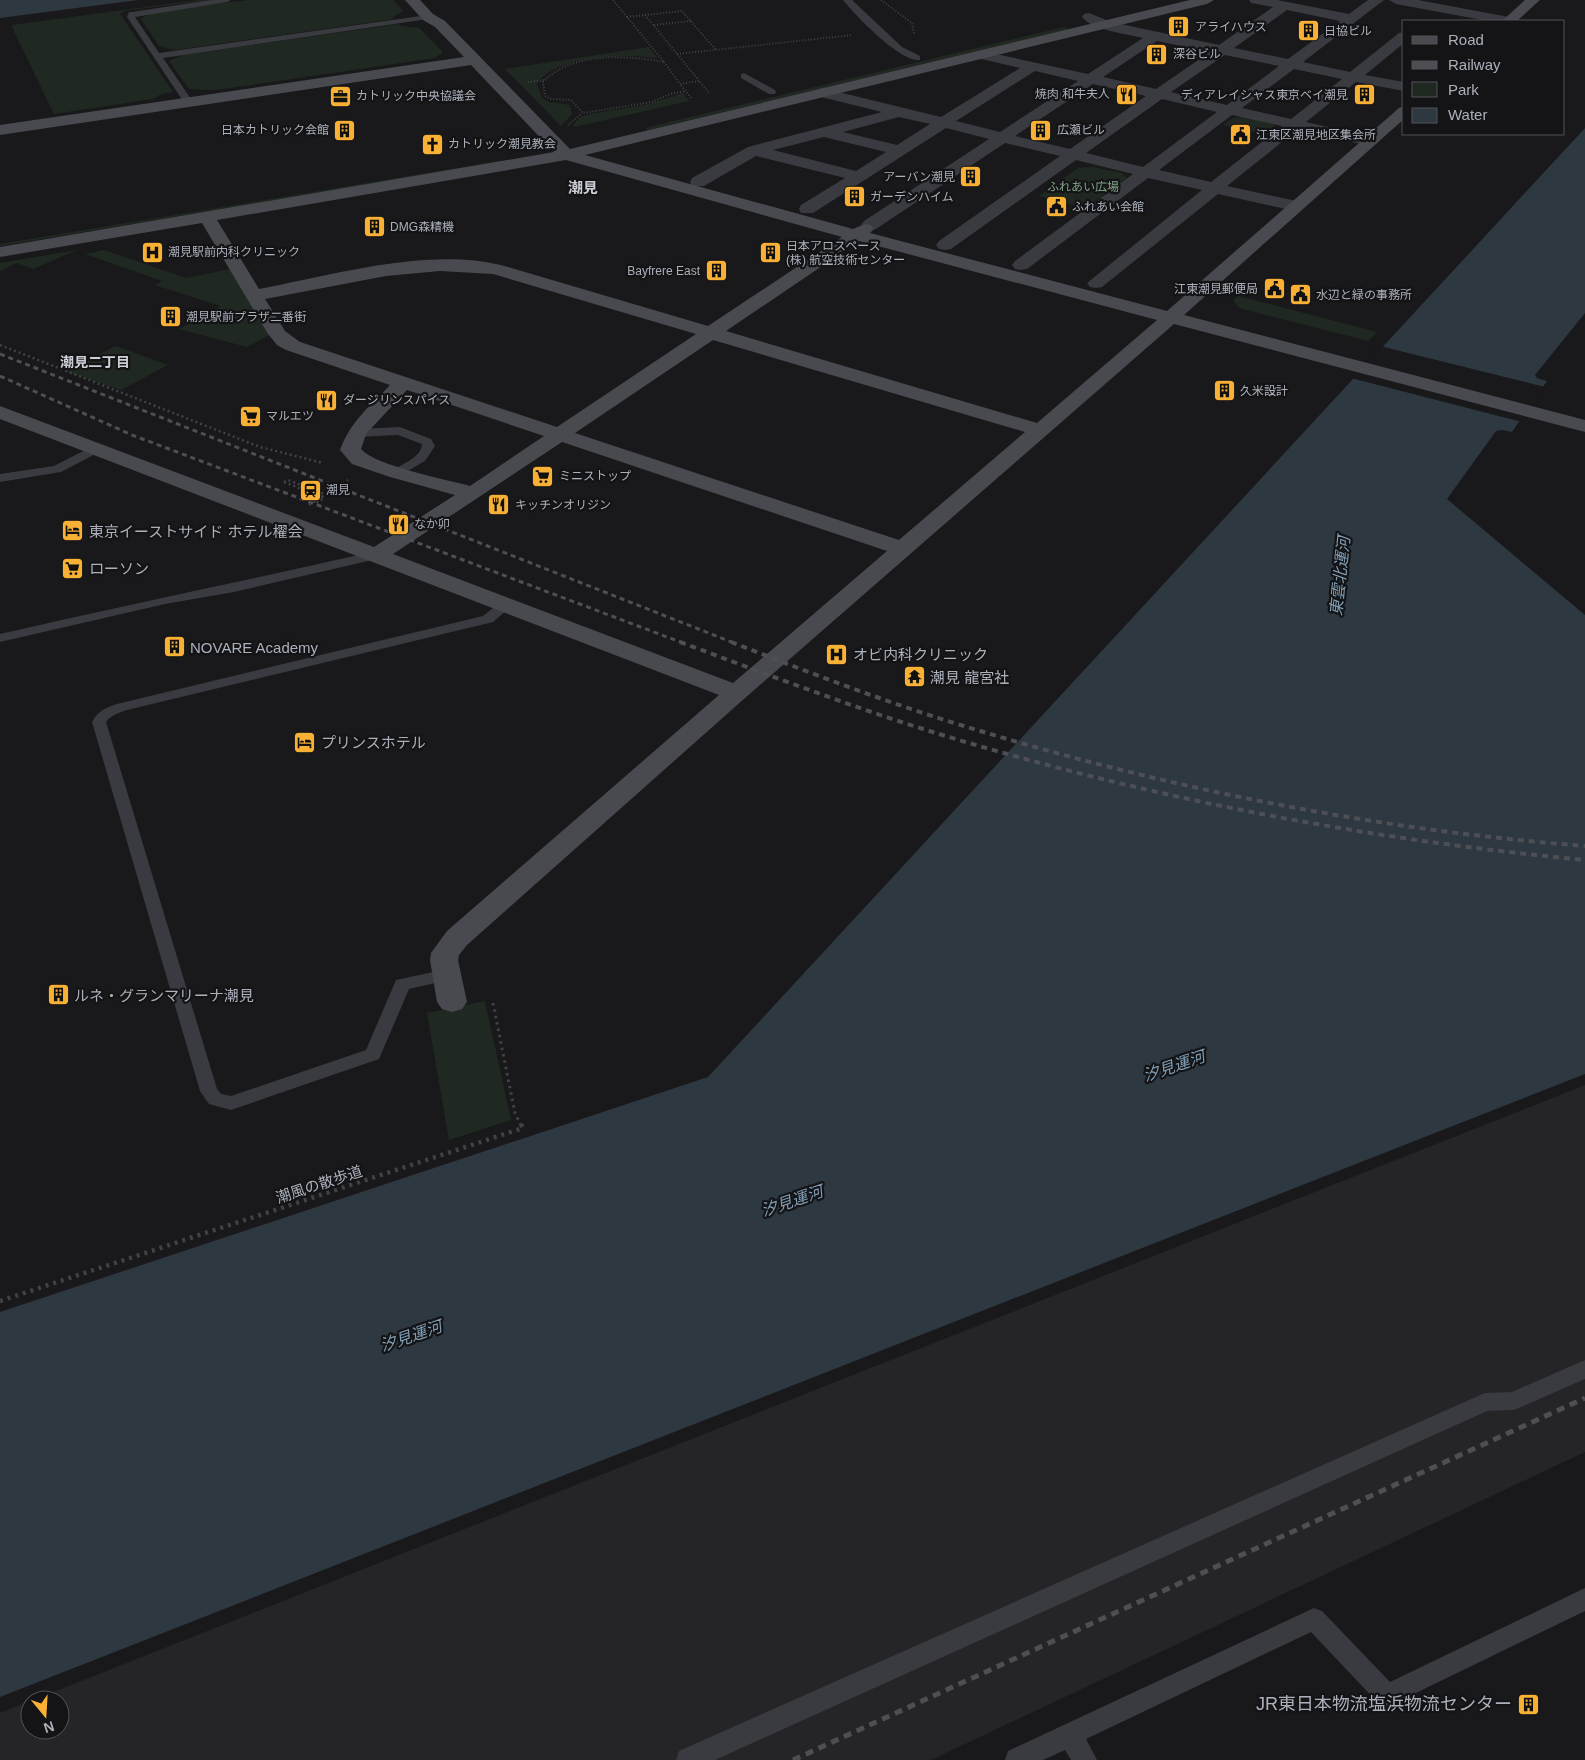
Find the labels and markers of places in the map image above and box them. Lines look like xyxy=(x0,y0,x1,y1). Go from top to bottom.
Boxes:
building icon: アライハウス xyxy=(1167,15,1191,39)
building icon: 日協ビル xyxy=(1296,19,1320,43)
place label: アライハウス xyxy=(1195,20,1267,34)
place label: 日協ビル xyxy=(1324,24,1372,38)
building icon: 深谷ビル xyxy=(1145,42,1169,66)
place label: 深谷ビル xyxy=(1173,47,1221,61)
restaurant icon: 焼肉 和牛夫人 xyxy=(1114,82,1138,106)
building icon: ディアレイシャス東京ベイ潮見 xyxy=(1352,83,1376,107)
office icon: カトリック中央協議会 xyxy=(328,84,352,108)
place label: 焼肉 和牛夫人 xyxy=(1035,87,1110,101)
place label: ディアレイシャス東京ベイ潮見 xyxy=(1181,88,1348,102)
place label: カトリック中央協議会 xyxy=(356,89,476,103)
building icon: 日本カトリック会館 xyxy=(333,118,357,142)
building icon: 広瀬ビル xyxy=(1029,118,1053,142)
place label: 日本カトリック会館 xyxy=(221,123,329,137)
place label: 広瀬ビル xyxy=(1057,123,1105,137)
public building icon: 江東区潮見地区集会所 xyxy=(1228,123,1252,147)
place label: 江東区潮見地区集会所 xyxy=(1256,128,1376,142)
church icon: カトリック潮見教会 xyxy=(420,132,444,156)
place label: カトリック潮見教会 xyxy=(448,137,556,151)
building icon: アーバン潮見 xyxy=(959,165,983,189)
place label: アーバン潮見 xyxy=(883,170,955,184)
building icon: ガーデンハイム xyxy=(842,185,866,209)
place label: ガーデンハイム xyxy=(870,190,954,204)
public building icon: ふれあい会館 xyxy=(1044,195,1068,219)
place label: ふれあい会館 xyxy=(1072,200,1144,214)
building icon: DMG森精機 xyxy=(362,215,386,239)
place label: DMG森精機 xyxy=(390,220,454,234)
place label: 日本アロスペース (株) 航空技術センター xyxy=(786,239,905,267)
hospital icon: 潮見駅前内科クリニック xyxy=(140,240,164,264)
building icon: 日本アロスペース (株) 航空技術センター xyxy=(758,241,782,265)
place label: 潮見駅前内科クリニック xyxy=(168,245,300,259)
building icon: Bayfrere East xyxy=(704,259,728,283)
place label: Bayfrere East xyxy=(627,264,701,278)
public building icon: 江東潮見郵便局 xyxy=(1262,277,1286,301)
place label: 江東潮見郵便局 xyxy=(1174,282,1258,296)
public building icon: 水辺と緑の事務所 xyxy=(1288,283,1312,307)
place label: 水辺と緑の事務所 xyxy=(1316,288,1412,302)
building icon: 潮見駅前プラザ二番街 xyxy=(158,305,182,329)
place label: 潮見駅前プラザ二番街 xyxy=(186,310,306,324)
building icon: 久米設計 xyxy=(1212,379,1236,403)
place label: 久米設計 xyxy=(1240,384,1288,398)
restaurant icon: ダージリンスパイス xyxy=(315,388,339,412)
place label: ダージリンスパイス xyxy=(343,393,450,407)
supermarket icon: マルエツ xyxy=(238,404,262,428)
place label: マルエツ xyxy=(266,409,314,423)
supermarket icon: ミニストップ xyxy=(531,464,555,488)
place label: ミニストップ xyxy=(559,469,631,483)
station icon: 潮見 xyxy=(298,478,322,502)
place label: 潮見 xyxy=(326,483,350,497)
restaurant icon: キッチンオリジン xyxy=(487,493,511,517)
place label: キッチンオリジン xyxy=(515,498,611,512)
restaurant icon: なか卯 xyxy=(386,512,410,536)
place label: なか卯 xyxy=(414,517,450,531)
hotel icon: 東京イーストサイド ホテル櫂会 xyxy=(61,519,85,543)
place label: 東京イーストサイド ホテル櫂会 xyxy=(89,523,302,540)
supermarket icon: ローソン xyxy=(61,556,85,580)
place label: ローソン xyxy=(89,560,149,577)
building icon: NOVARE Academy xyxy=(162,635,186,659)
place label: NOVARE Academy xyxy=(190,639,319,656)
hospital icon: オビ内科クリニック xyxy=(825,642,849,666)
place label: オビ内科クリニック xyxy=(853,646,988,663)
temple icon: 潮見 龍宮社 xyxy=(902,665,926,689)
place label: 潮見 龍宮社 xyxy=(930,669,1009,686)
hotel icon: プリンスホテル xyxy=(293,730,317,754)
place label: プリンスホテル xyxy=(321,734,426,751)
building icon: ルネ・グランマリーナ潮見 xyxy=(46,983,70,1007)
place label: ルネ・グランマリーナ潮見 xyxy=(74,987,254,1004)
building icon: JR東日本物流塩浜物流センター xyxy=(1516,1692,1540,1716)
place label: JR東日本物流塩浜物流センター xyxy=(1256,1694,1512,1714)

